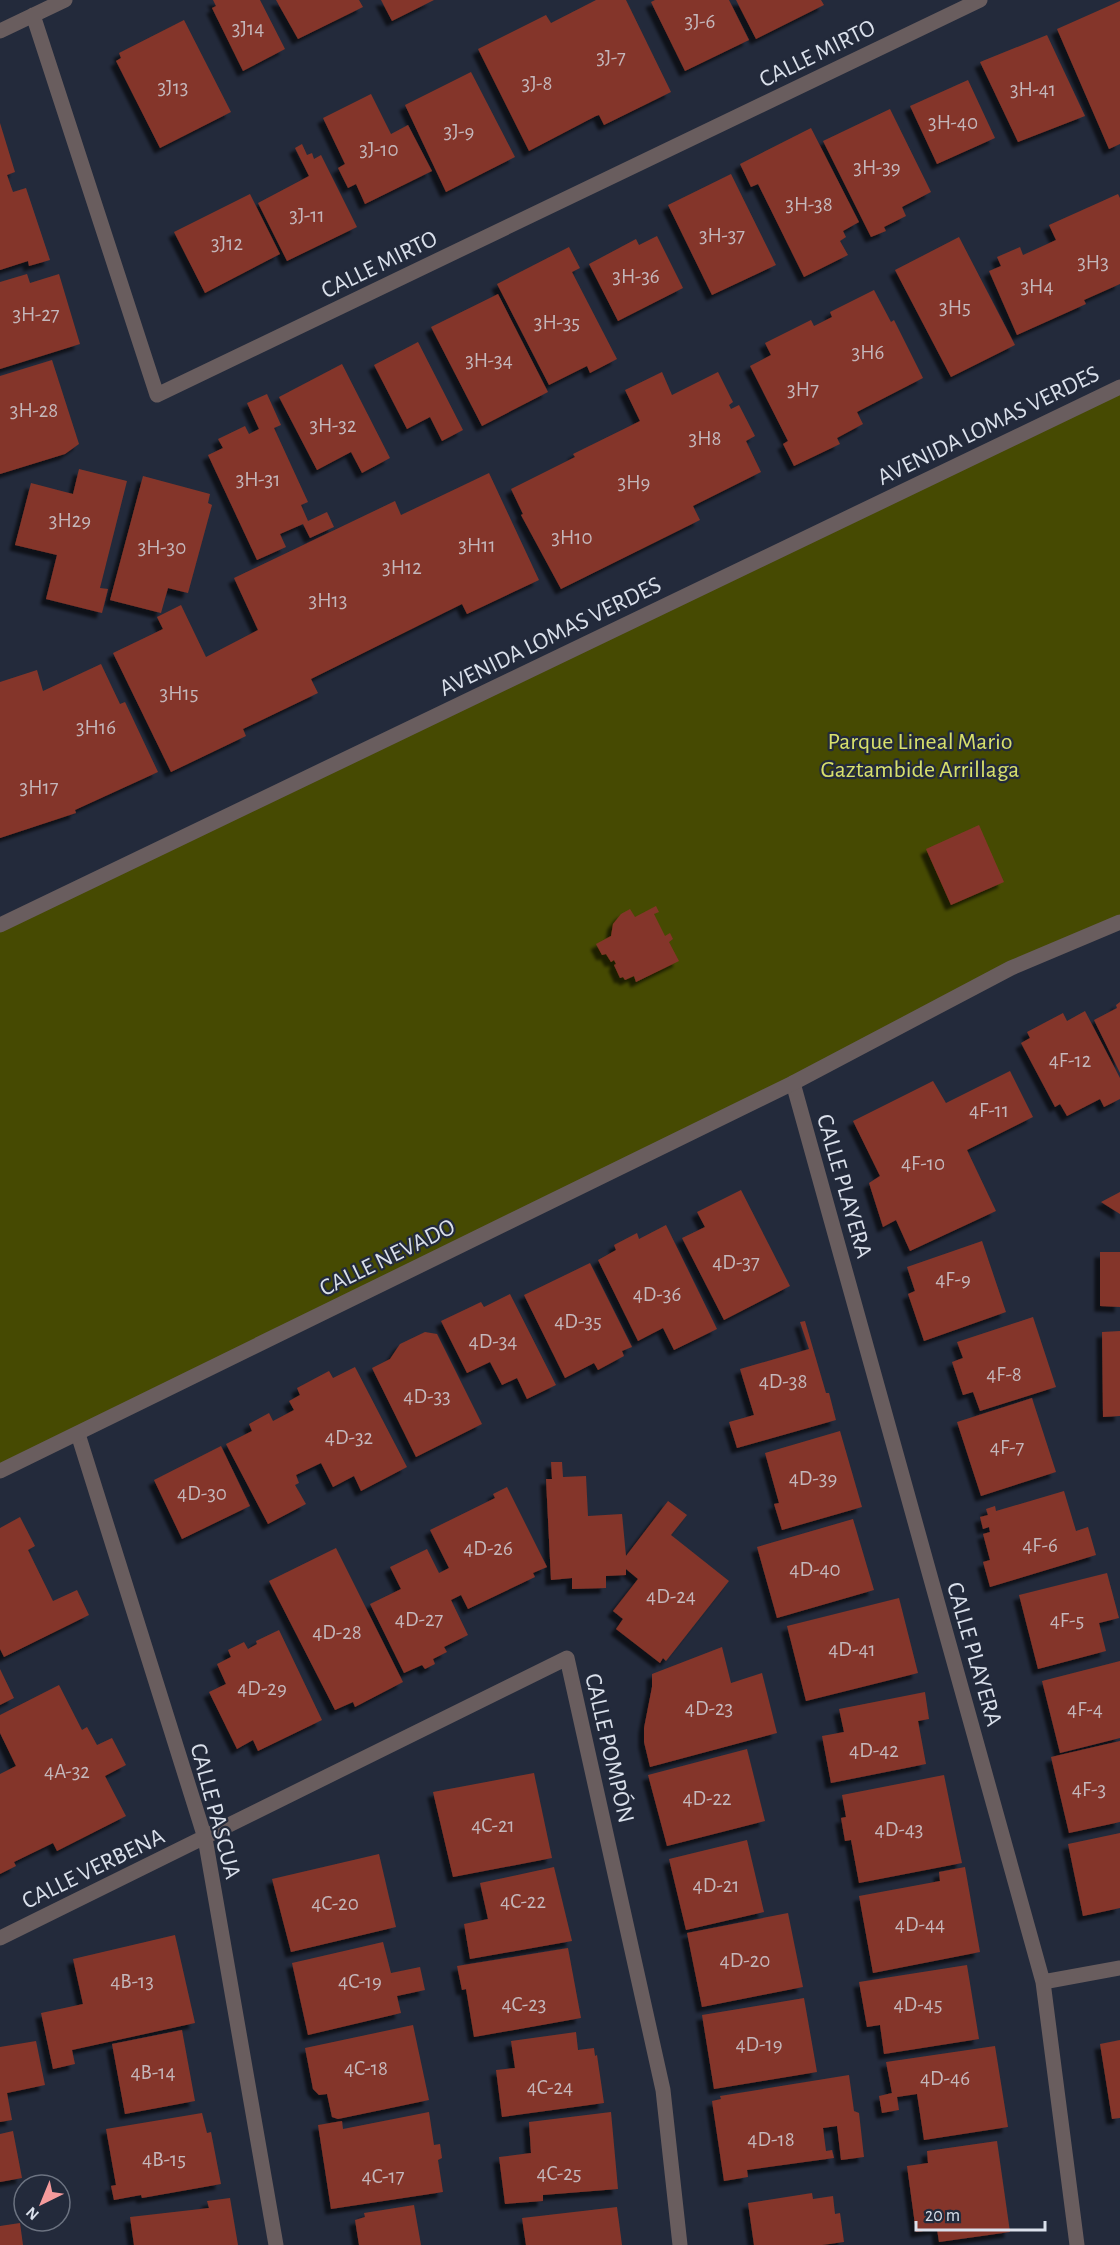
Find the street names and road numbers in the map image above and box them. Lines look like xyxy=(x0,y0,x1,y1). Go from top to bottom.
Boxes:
street label: CALLE MIRTO xyxy=(756,16,879,92)
street label: CALLE MIRTO xyxy=(318,227,441,303)
street label: AVENIDA LOMAS VERDES xyxy=(874,362,1103,490)
street label: AVENIDA LOMAS VERDES xyxy=(436,573,665,701)
street label: CALLE PLAYERA xyxy=(812,1112,876,1261)
street label: CALLE NEVADO xyxy=(316,1215,459,1301)
street label: CALLE PLAYERA xyxy=(942,1580,1006,1729)
street label: CALLE POMPÓN xyxy=(580,1671,640,1825)
street label: CALLE PASCUA xyxy=(185,1741,245,1882)
street label: CALLE VERBENA xyxy=(19,1824,168,1914)

